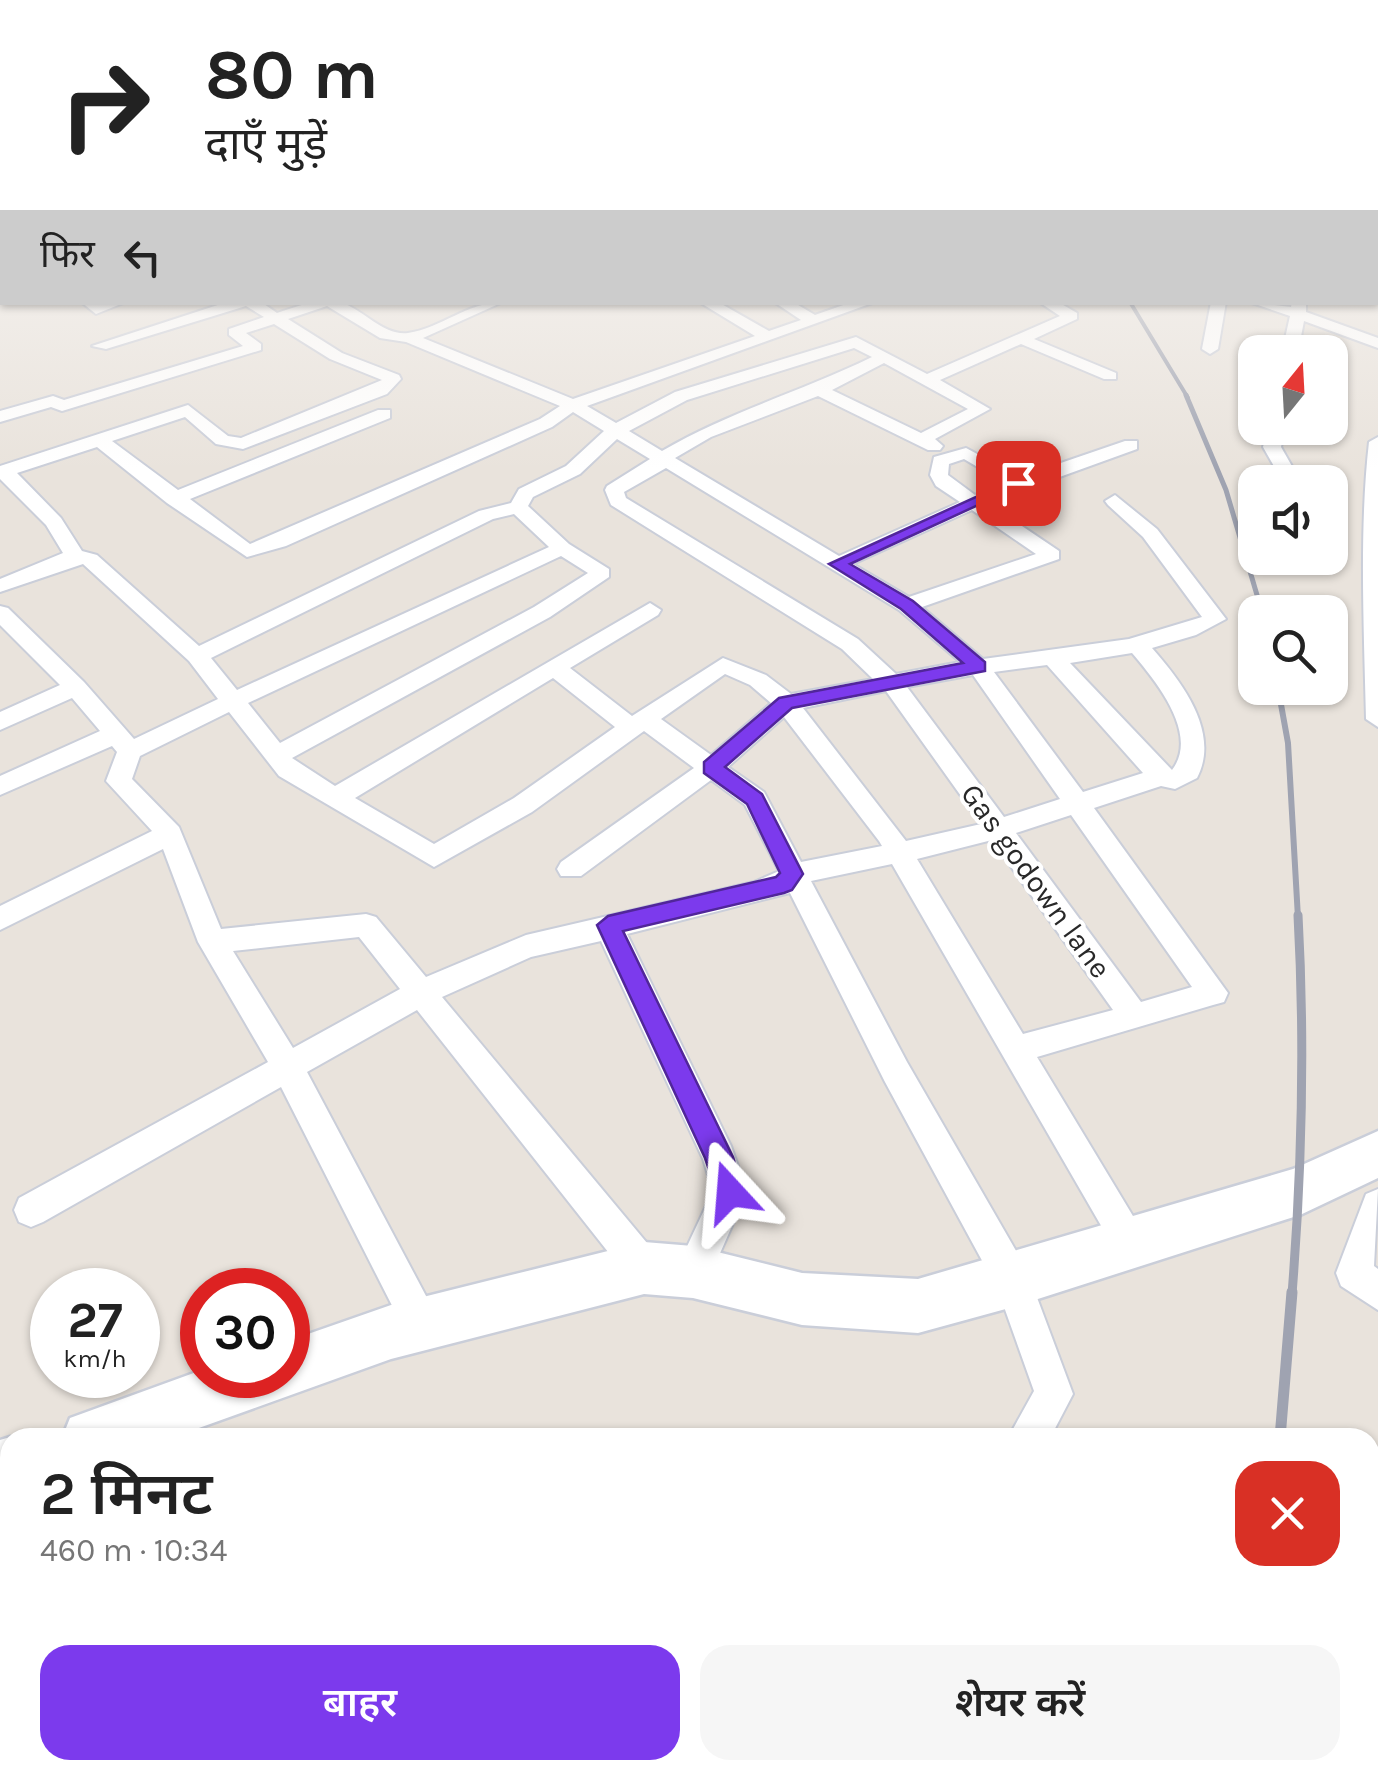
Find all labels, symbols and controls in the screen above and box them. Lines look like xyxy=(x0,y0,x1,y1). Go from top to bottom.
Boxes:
text: 80 m xyxy=(205,34,379,116)
icon: right xyxy=(40,40,170,170)
text: दाएँ मुड़ें xyxy=(205,118,327,170)
icon: left xyxy=(115,230,170,285)
text: फिर xyxy=(40,232,95,277)
north arrow xyxy=(1238,335,1348,445)
map controls xyxy=(1238,335,1348,705)
pin xyxy=(976,441,1061,526)
icon: arrive xyxy=(991,456,1046,511)
button: sound xyxy=(1238,465,1348,575)
button: search xyxy=(1238,595,1348,705)
street label: Gas godown lane xyxy=(953,777,1119,985)
position arrow xyxy=(678,1140,782,1244)
speed limit sign: 30 xyxy=(180,1268,310,1398)
text: 27 xyxy=(67,1291,123,1350)
text: km/h xyxy=(63,1344,127,1373)
text: 2 मिनट xyxy=(40,1459,213,1529)
button: close xyxy=(1235,1461,1340,1566)
text: 460 m · 10:34 xyxy=(40,1532,227,1569)
button: बाहर xyxy=(40,1645,680,1760)
button: शेयर करें xyxy=(700,1645,1340,1760)

